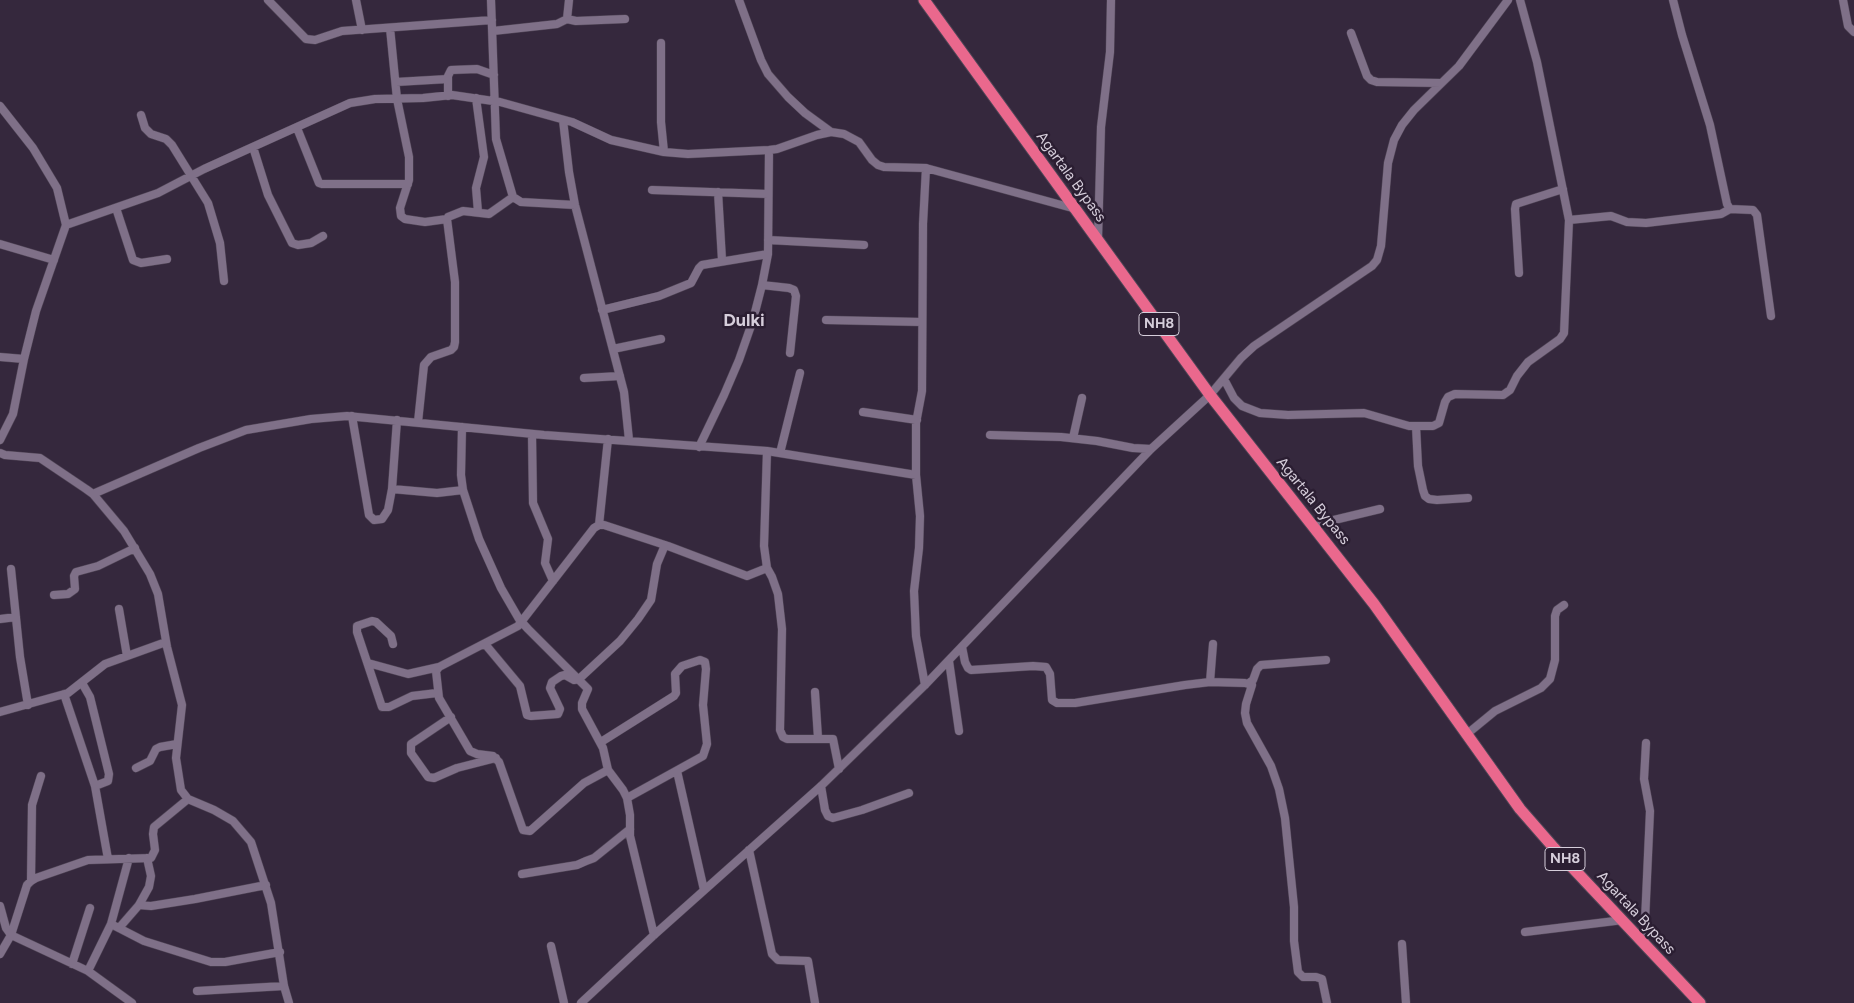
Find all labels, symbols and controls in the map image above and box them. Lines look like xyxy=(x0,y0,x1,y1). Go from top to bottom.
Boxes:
street label: Agartala Bypass xyxy=(1032,128,1110,226)
district label: Dulki xyxy=(723,310,765,332)
road number: NH8 xyxy=(1139,312,1179,336)
street label: Agartala Bypass xyxy=(1272,454,1354,548)
road number: NH8 xyxy=(1545,848,1585,871)
street label: Agartala Bypass xyxy=(1593,868,1679,958)

